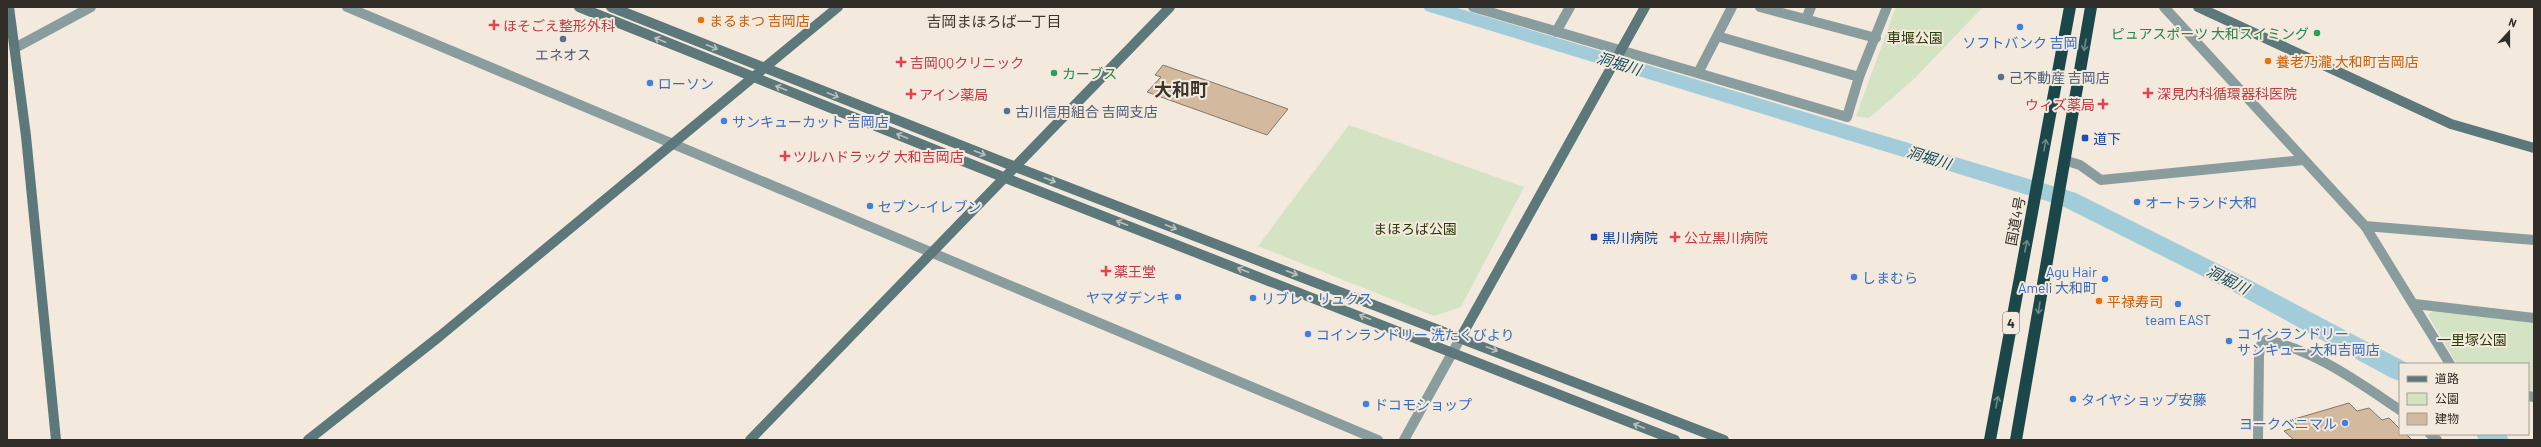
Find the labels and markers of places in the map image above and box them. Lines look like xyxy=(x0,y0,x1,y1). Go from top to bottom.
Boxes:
place label: まるまつ 吉岡店 xyxy=(709,12,810,29)
marker: まるまつ 吉岡店 xyxy=(696,15,706,25)
place label: ほそごえ整形外科 xyxy=(503,17,615,34)
marker: ほそごえ整形外科 xyxy=(488,19,500,31)
marker: ソフトバンク 吉岡 xyxy=(2015,22,2025,32)
place label: ピュアスポーツ 大和スイミング xyxy=(2111,25,2309,42)
marker: ピュアスポーツ 大和スイミング xyxy=(2312,28,2322,38)
marker: エネオス xyxy=(558,34,568,44)
place label: ソフトバンク 吉岡 xyxy=(1962,34,2078,51)
place label: エネオス xyxy=(535,46,591,63)
place label: 養老乃瀧 大和町吉岡店 xyxy=(2276,53,2419,70)
place label: 吉岡QQクリニック xyxy=(910,54,1024,71)
marker: 吉岡QQクリニック xyxy=(895,56,907,68)
marker: 養老乃瀧 大和町吉岡店 xyxy=(2263,56,2273,66)
place label: カーブス xyxy=(1062,65,1117,82)
marker: カーブス xyxy=(1049,68,1059,78)
place label: 己不動産 吉岡店 xyxy=(2009,69,2110,86)
marker: 己不動産 吉岡店 xyxy=(1996,72,2006,82)
place label: ローソン xyxy=(658,75,714,92)
marker: ローソン xyxy=(645,78,655,88)
place label: 深見内科循環器科医院 xyxy=(2157,85,2297,102)
place label: アイン薬局 xyxy=(919,86,988,103)
marker: 深見内科循環器科医院 xyxy=(2142,87,2154,99)
marker: アイン薬局 xyxy=(906,89,916,99)
place label: ウィズ薬局 xyxy=(2025,96,2095,113)
marker: ウィズ薬局 xyxy=(2098,99,2108,109)
place label: 古川信用組合 吉岡支店 xyxy=(1015,103,1158,120)
marker: 古川信用組合 吉岡支店 xyxy=(1002,106,1012,116)
place label: サンキューカット 吉岡店 xyxy=(732,113,889,130)
marker: サンキューカット 吉岡店 xyxy=(719,116,729,126)
place label: 道下 xyxy=(2093,130,2121,147)
marker: 道下 xyxy=(2080,133,2090,143)
place label: ツルハドラッグ 大和吉岡店 xyxy=(793,148,964,165)
marker: ツルハドラッグ 大和吉岡店 xyxy=(780,151,790,161)
place label: オートランド大和 xyxy=(2145,194,2257,211)
marker: オートランド大和 xyxy=(2132,197,2142,207)
place label: セブン-イレブン xyxy=(878,198,982,215)
marker: セブン-イレブン xyxy=(865,201,875,211)
place label: 黒川病院 xyxy=(1602,229,1658,246)
place label: 公立黒川病院 xyxy=(1684,229,1768,246)
marker: 公立黒川病院 xyxy=(1669,231,1681,243)
marker: 黒川病院 xyxy=(1589,232,1599,242)
place label: 薬王堂 xyxy=(1114,263,1156,280)
place label: Agu Hair Ameli 大和町 xyxy=(2018,263,2097,296)
marker: 薬王堂 xyxy=(1101,266,1111,276)
place label: しまむら xyxy=(1862,269,1918,286)
marker: しまむら xyxy=(1849,272,1859,282)
marker: Agu Hair Ameli 大和町 xyxy=(2100,274,2110,284)
place label: ヤマダデンキ xyxy=(1086,289,1170,306)
place label: リブレ・リュクス xyxy=(1261,290,1373,307)
marker: ヤマダデンキ xyxy=(1173,292,1183,302)
marker: リブレ・リュクス xyxy=(1248,293,1258,303)
place label: 平禄寿司 xyxy=(2107,293,2163,310)
marker: 平禄寿司 xyxy=(2094,296,2104,306)
marker: team EAST xyxy=(2173,299,2183,309)
place label: team EAST xyxy=(2145,311,2211,328)
place label: コインランドリー サンキュー 大和吉岡店 xyxy=(2237,325,2380,358)
place label: コインランドリー 洗たくびより xyxy=(1316,326,1515,343)
marker: コインランドリー 洗たくびより xyxy=(1303,329,1313,339)
marker: コインランドリー サンキュー 大和吉岡店 xyxy=(2224,336,2234,346)
place label: タイヤショップ安藤 xyxy=(2081,391,2207,408)
marker: タイヤショップ安藤 xyxy=(2068,394,2078,404)
place label: ドコモショップ xyxy=(1374,396,1472,413)
marker: ドコモショップ xyxy=(1361,399,1371,409)
place label: ヨークベニマル xyxy=(2239,415,2337,432)
marker: ヨークベニマル xyxy=(2340,418,2350,428)

